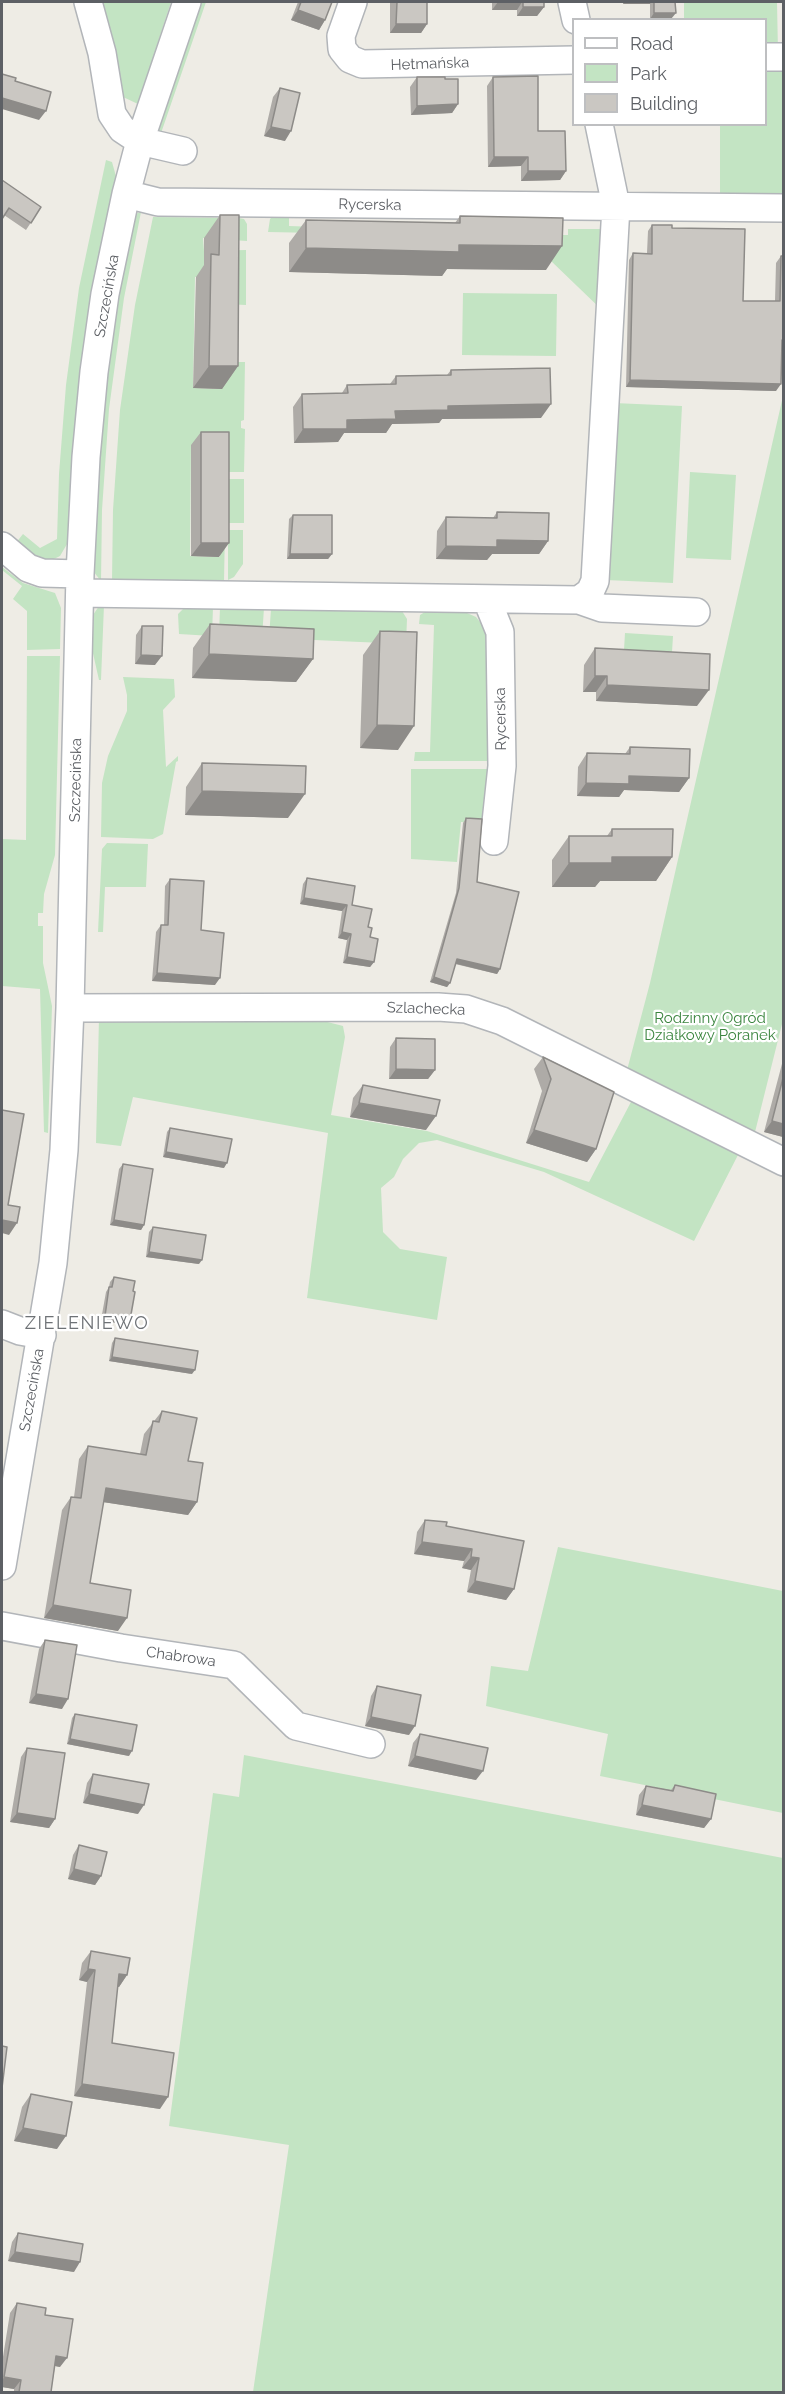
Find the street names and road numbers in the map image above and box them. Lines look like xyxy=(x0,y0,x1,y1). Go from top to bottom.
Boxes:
street label: Hetmańska xyxy=(390,54,470,74)
street label: Rycerska xyxy=(338,195,402,215)
street label: Szczecińska xyxy=(91,253,123,339)
street label: Rycerska xyxy=(491,687,511,751)
street label: Szczecińska xyxy=(66,738,86,822)
street label: Szlachecka xyxy=(386,999,466,1019)
street label: Szczecińska xyxy=(16,1347,48,1433)
street label: Chabrowa xyxy=(145,1643,217,1671)

